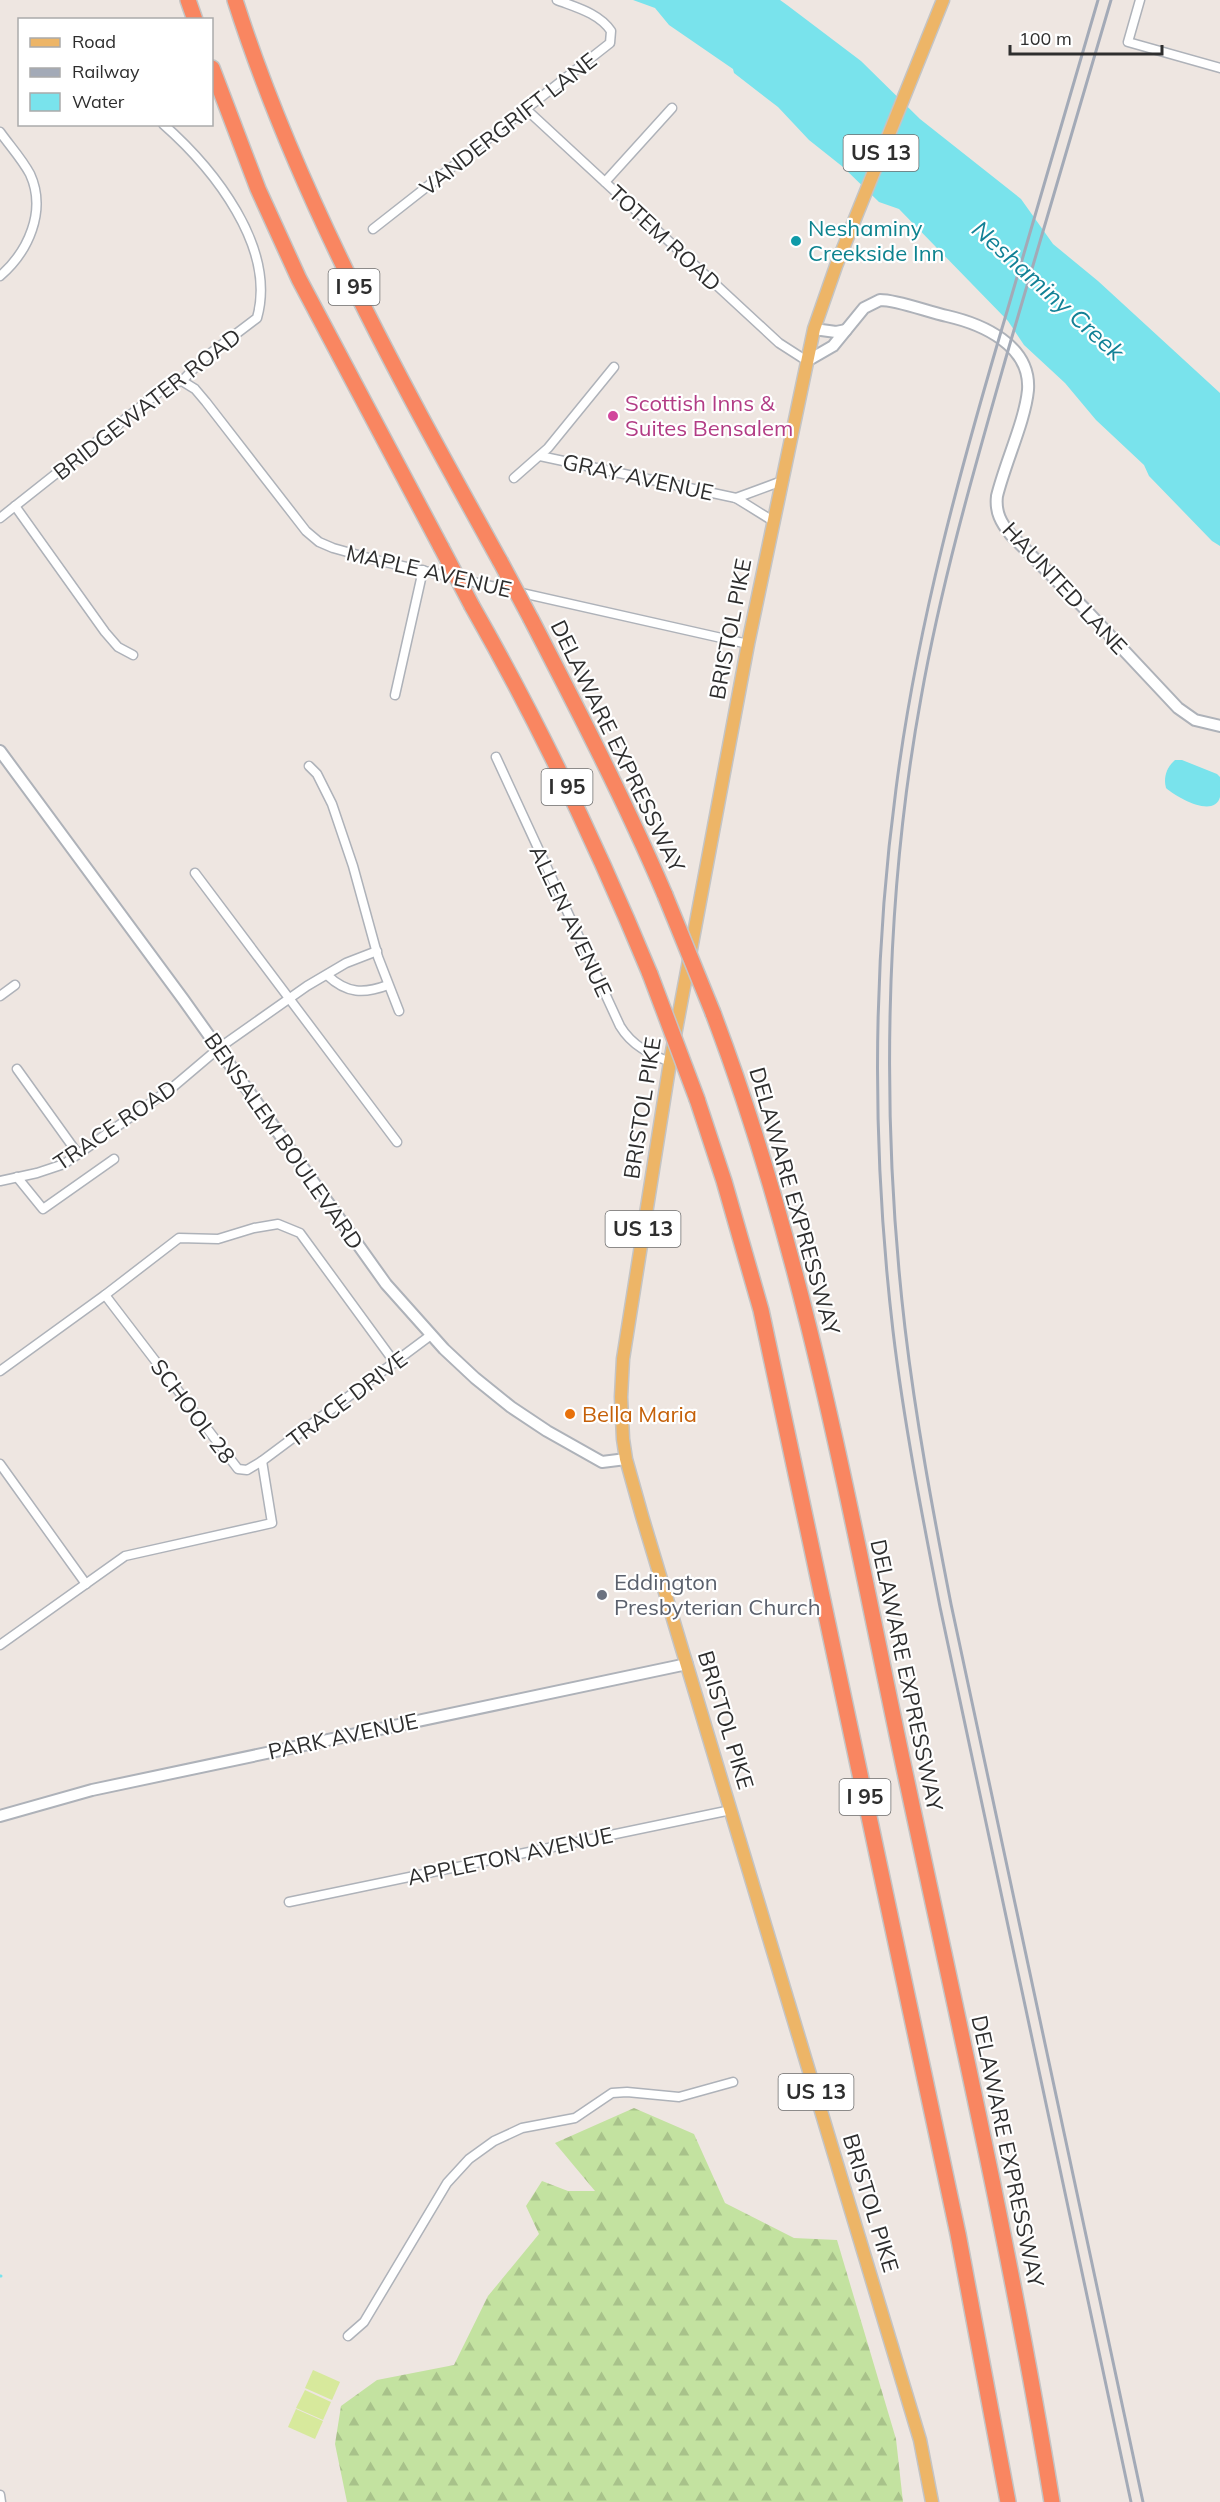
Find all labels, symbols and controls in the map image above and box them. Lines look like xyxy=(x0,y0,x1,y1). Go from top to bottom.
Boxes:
legend xyxy=(18,18,213,126)
scale bar xyxy=(1010,18,1162,56)
text: 100 m xyxy=(1019,27,1072,50)
text: Road xyxy=(72,30,116,53)
street label: VANDERGRIFT LANE xyxy=(414,46,602,202)
text: Railway xyxy=(72,60,140,83)
text: Water xyxy=(72,90,125,113)
road number: US 13 xyxy=(844,135,918,171)
street label: TOTEM ROAD xyxy=(603,179,727,297)
place label: Neshaminy Creekside Inn xyxy=(808,214,945,267)
water label: Neshaminy Creek xyxy=(966,214,1131,367)
marker: Neshaminy Creekside Inn xyxy=(789,234,803,248)
road number: I 95 xyxy=(328,269,380,305)
street label: BRIDGEWATER ROAD xyxy=(48,322,246,486)
place label: Scottish Inns & Suites Bensalem xyxy=(625,389,793,442)
marker: Scottish Inns & Suites Bensalem xyxy=(606,409,620,423)
street label: GRAY AVENUE xyxy=(560,447,716,507)
street label: HAUNTED LANE xyxy=(996,516,1134,660)
street label: MAPLE AVENUE xyxy=(344,538,514,604)
street label: BRISTOL PIKE xyxy=(703,556,757,702)
street label: DELAWARE EXPRESSWAY xyxy=(545,615,692,877)
road number: I 95 xyxy=(542,769,592,805)
street label: ALLEN AVENUE xyxy=(524,841,618,1001)
street label: BENSALEM BOULEVARD xyxy=(198,1027,370,1255)
street label: BRISTOL PIKE xyxy=(617,1035,667,1181)
street label: DELAWARE EXPRESSWAY xyxy=(743,1064,847,1339)
street label: TRACE ROAD xyxy=(48,1074,182,1176)
road number: US 13 xyxy=(606,1211,680,1247)
street label: TRACE DRIVE xyxy=(281,1345,413,1453)
street label: SCHOOL 28 xyxy=(145,1353,241,1469)
place label: Bella Maria xyxy=(582,1400,697,1428)
marker: Bella Maria xyxy=(563,1407,577,1421)
street label: DELAWARE EXPRESSWAY xyxy=(864,1537,950,1814)
place label: Eddington Presbyterian Church xyxy=(614,1568,821,1621)
marker: Eddington Presbyterian Church xyxy=(595,1588,609,1602)
street label: BRISTOL PIKE xyxy=(692,1647,760,1793)
street label: PARK AVENUE xyxy=(265,1706,421,1766)
road number: I 95 xyxy=(840,1779,890,1815)
street label: APPLETON AVENUE xyxy=(405,1821,615,1891)
street label: DELAWARE EXPRESSWAY xyxy=(965,2013,1051,2290)
road number: US 13 xyxy=(778,2074,854,2110)
street label: BRISTOL PIKE xyxy=(837,2130,905,2276)

